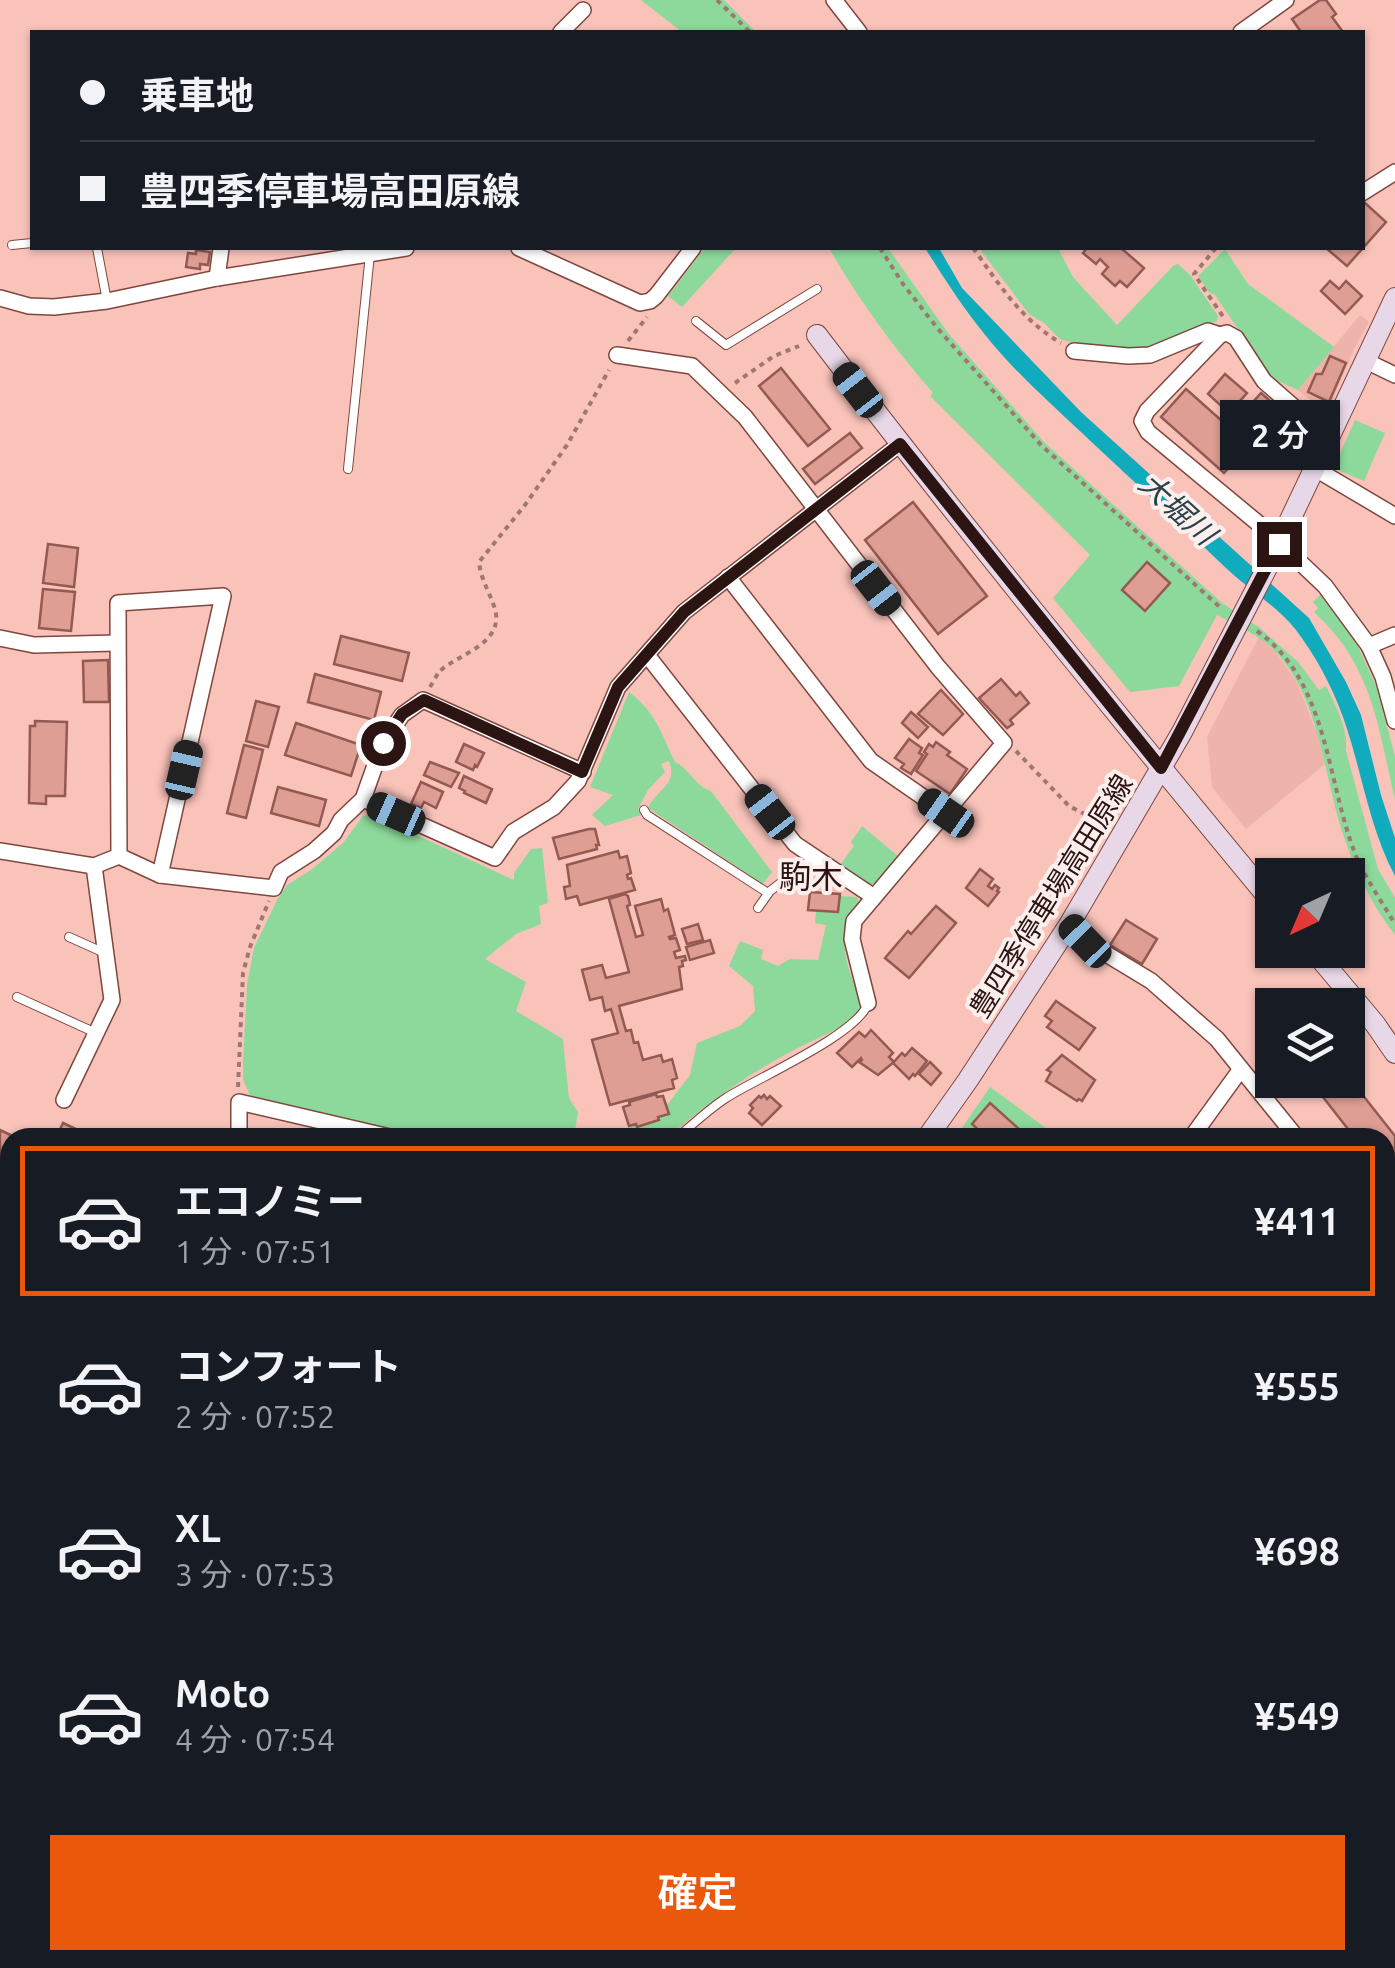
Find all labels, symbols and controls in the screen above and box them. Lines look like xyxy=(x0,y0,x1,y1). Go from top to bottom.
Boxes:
text: 乗車地 xyxy=(140,74,254,116)
text: 豊四季停車場高田原線 xyxy=(140,170,520,212)
car xyxy=(828,357,888,423)
callout: 2 分 xyxy=(1219,399,1339,469)
text: 2 分 xyxy=(1251,417,1309,453)
water label: 大堀川 xyxy=(1133,466,1225,553)
route end xyxy=(1257,522,1302,567)
car xyxy=(846,555,906,621)
route start xyxy=(361,721,406,766)
car xyxy=(163,737,205,803)
street label: 豊四季停車場高田原線 xyxy=(963,769,1138,1023)
car xyxy=(740,779,800,845)
car xyxy=(913,784,979,842)
car xyxy=(362,788,430,840)
district label: 駒木 xyxy=(779,858,843,894)
north arrow xyxy=(1255,858,1365,968)
map controls xyxy=(1255,858,1365,1098)
car xyxy=(1053,909,1117,973)
button: layers xyxy=(1255,988,1365,1098)
icon: car xyxy=(55,1176,145,1266)
text: エコノミー xyxy=(175,1180,365,1222)
text: ¥411 xyxy=(1254,1200,1340,1242)
text: 1 分 · 07:51 xyxy=(175,1233,335,1269)
icon: car xyxy=(55,1341,145,1431)
text: コンフォート xyxy=(175,1345,402,1387)
text: ¥555 xyxy=(1254,1365,1340,1407)
text: 2 分 · 07:52 xyxy=(175,1398,335,1434)
icon: car xyxy=(55,1506,145,1596)
text: XL xyxy=(175,1507,221,1549)
text: ¥698 xyxy=(1254,1530,1340,1572)
text: 3 分 · 07:53 xyxy=(175,1556,335,1592)
icon: car xyxy=(55,1671,145,1761)
text: Moto xyxy=(175,1672,270,1714)
text: ¥549 xyxy=(1254,1695,1340,1737)
text: 4 分 · 07:54 xyxy=(175,1721,335,1757)
button: 確定 xyxy=(50,1835,1345,1950)

